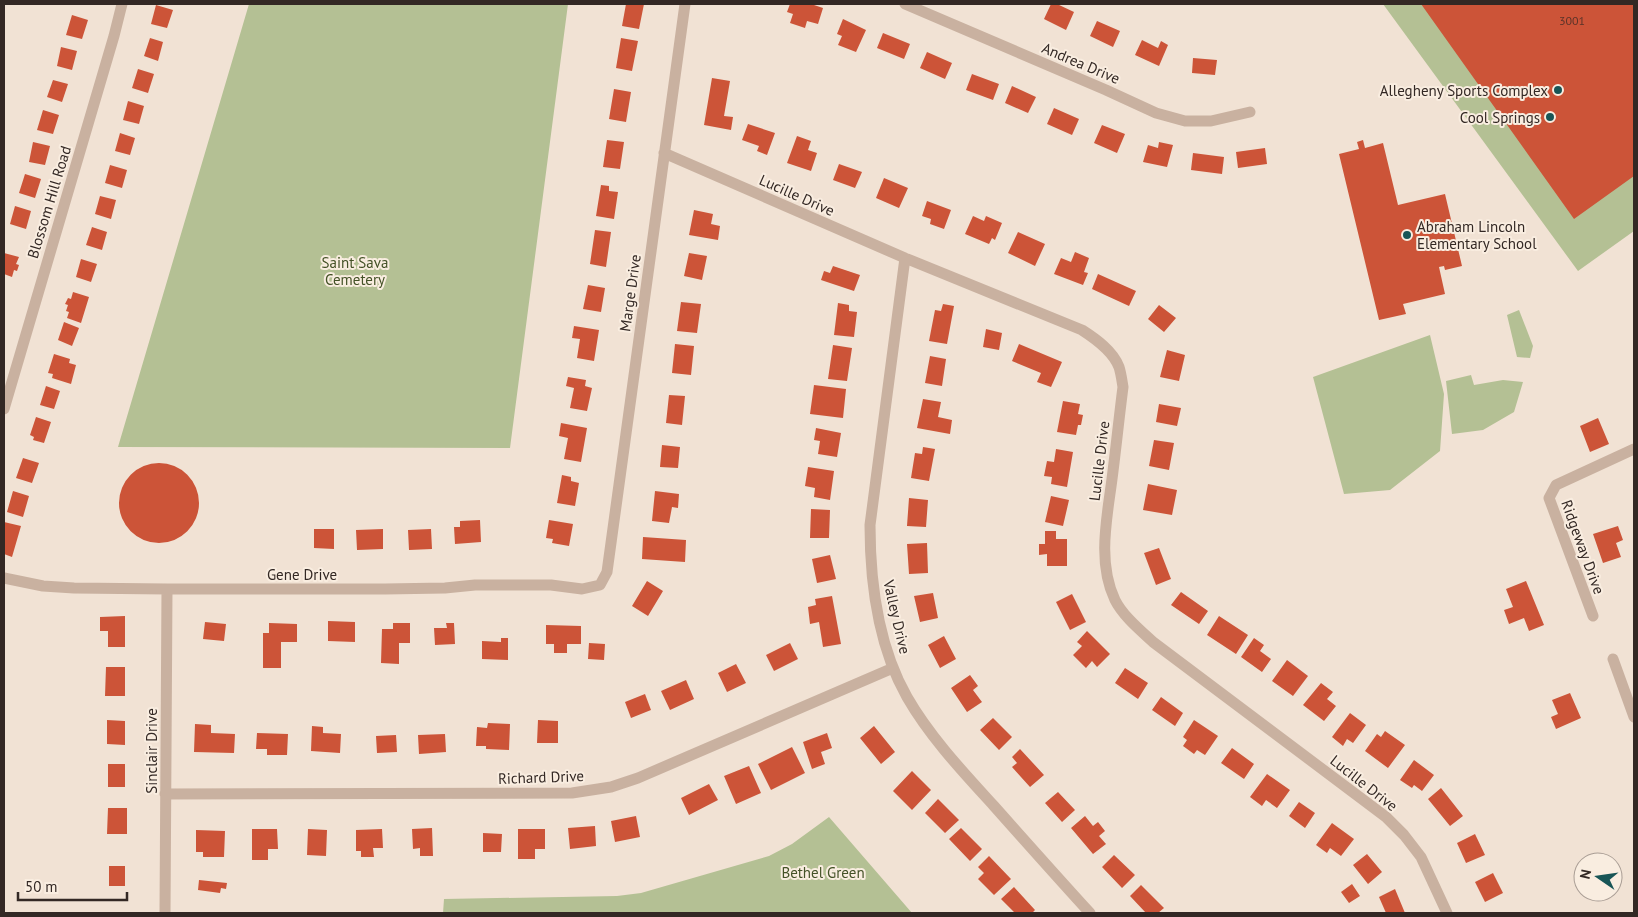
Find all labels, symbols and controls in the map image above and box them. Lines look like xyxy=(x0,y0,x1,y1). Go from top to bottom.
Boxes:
house number: 3001 xyxy=(1559,13,1585,28)
street label: Andrea Drive xyxy=(1039,38,1123,88)
place label: Allegheny Sports Complex xyxy=(1380,81,1548,100)
marker: Allegheny Sports Complex xyxy=(1552,84,1564,96)
place label: Cool Springs xyxy=(1460,108,1540,127)
marker: Cool Springs xyxy=(1544,111,1556,123)
street label: Blossom Hill Road xyxy=(23,143,75,261)
street label: Lucille Drive xyxy=(756,170,838,220)
place label: Abraham Lincoln Elementary School xyxy=(1417,217,1537,253)
marker: Abraham Lincoln Elementary School xyxy=(1401,229,1413,241)
park label: Saint Sava Cemetery xyxy=(322,253,388,289)
street label: Marge Drive xyxy=(615,253,645,333)
street label: Lucille Drive xyxy=(1085,420,1113,502)
street label: Ridgeway Drive xyxy=(1557,497,1609,597)
street label: Gene Drive xyxy=(267,565,337,584)
street label: Valley Drive xyxy=(879,577,915,656)
street label: Sinclair Drive xyxy=(142,708,161,794)
street label: Lucille Drive xyxy=(1327,751,1401,815)
street label: Richard Drive xyxy=(498,766,584,788)
north arrow xyxy=(1573,852,1623,902)
park label: Bethel Green xyxy=(781,863,865,882)
text: N xyxy=(1576,868,1595,881)
scale bar xyxy=(18,870,126,902)
text: 50 m xyxy=(25,877,58,896)

